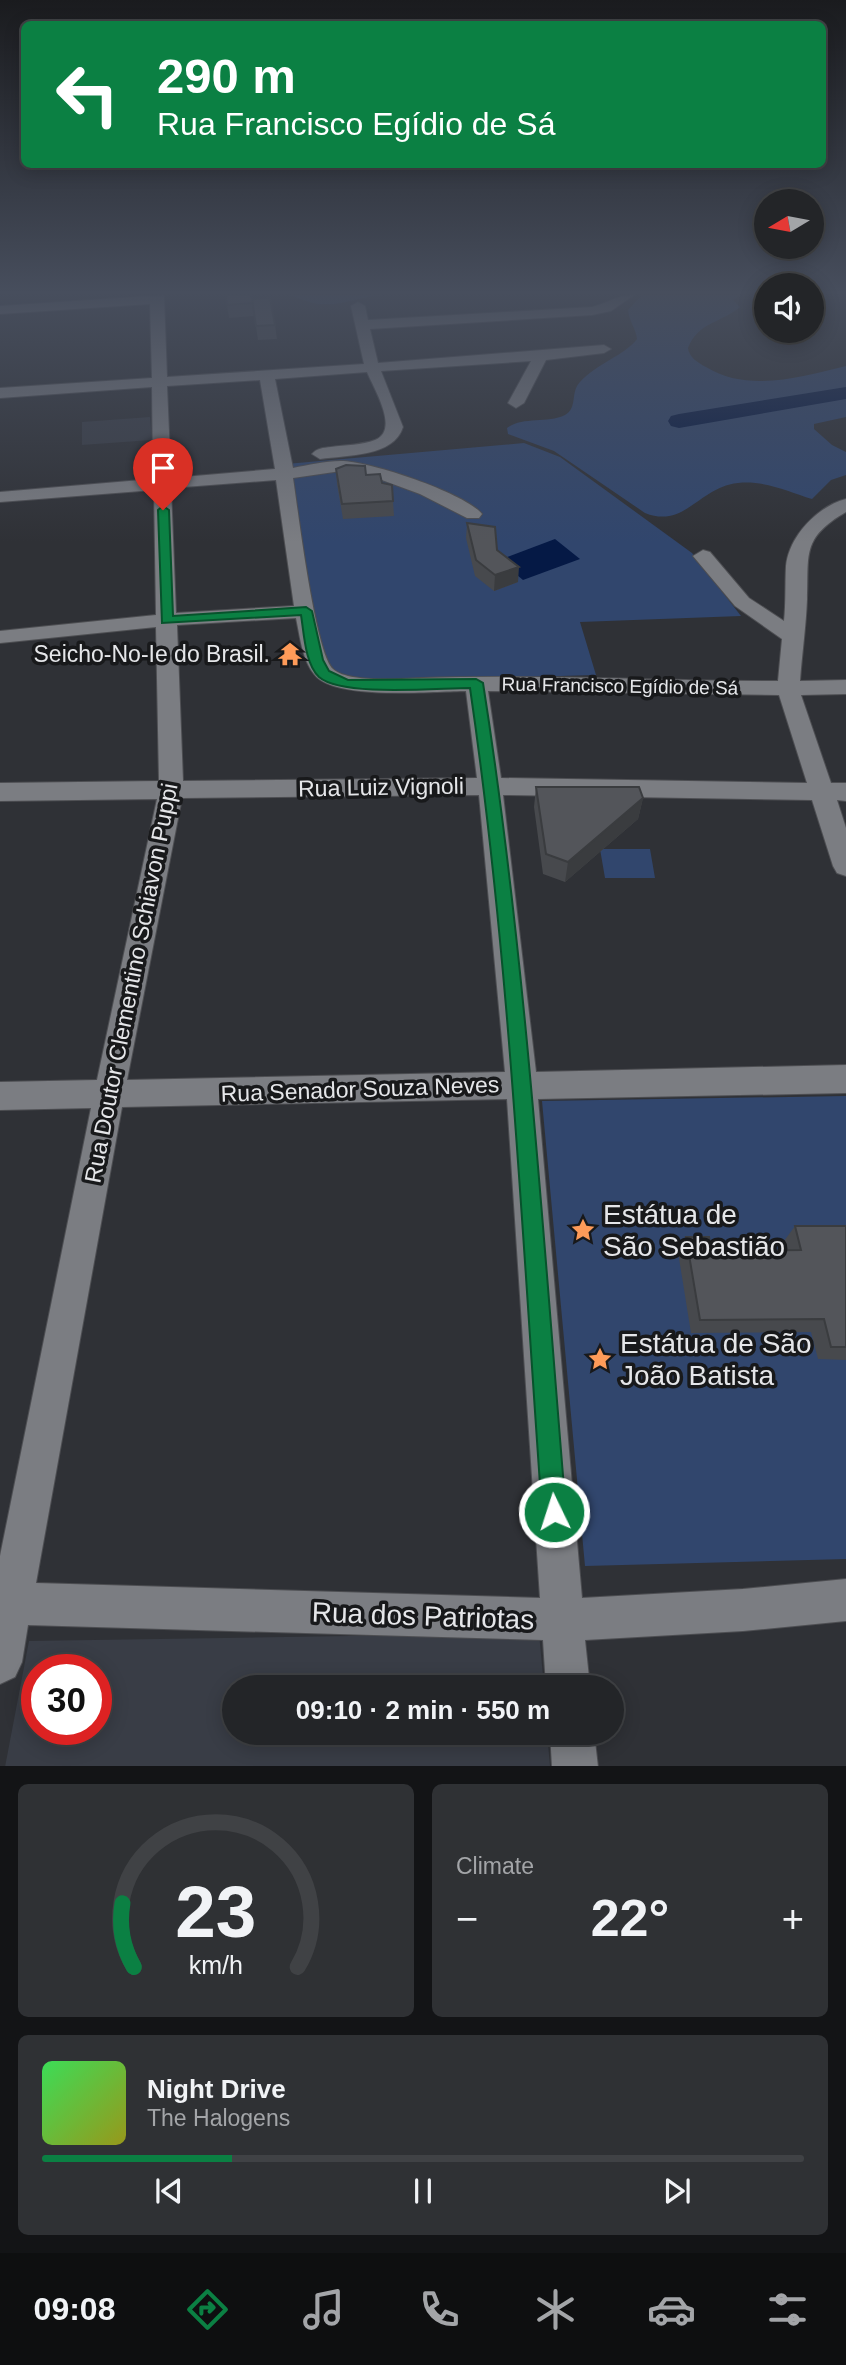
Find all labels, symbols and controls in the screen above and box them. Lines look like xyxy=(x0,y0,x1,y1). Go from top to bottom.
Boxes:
icon: left xyxy=(42,49,133,140)
text: 290 m xyxy=(157,49,296,103)
text: Rua Francisco Egídio de Sá xyxy=(157,106,555,142)
north arrow xyxy=(754,189,824,259)
map controls xyxy=(754,189,824,343)
button: sound xyxy=(754,273,824,343)
pin xyxy=(133,438,193,510)
icon: arrive xyxy=(144,449,182,487)
temple icon: Seicho-No-Ie do Brasil. xyxy=(276,640,304,668)
place label: Seicho-No-Ie do Brasil. xyxy=(34,641,270,667)
street label: Rua Francisco Egídio de Sá xyxy=(502,673,739,699)
street label: Rua Luiz Vignoli xyxy=(298,773,464,801)
street label: Rua Doutor Clementino Schiavon Puppi xyxy=(79,781,183,1185)
street label: Rua Senador Souza Neves xyxy=(220,1071,500,1107)
place label: Estátua de São Sebastião xyxy=(603,1199,785,1262)
place icon: Estátua de São Sebastião xyxy=(569,1216,597,1244)
place label: Estátua de São João Batista xyxy=(620,1328,811,1391)
place icon: Estátua de São João Batista xyxy=(586,1345,614,1373)
position arrow xyxy=(517,1475,591,1549)
street label: Rua dos Patriotas xyxy=(311,1597,535,1635)
speed limit sign: 30 xyxy=(21,1654,112,1745)
text: 09:10 · 2 min · 550 m xyxy=(296,1695,550,1725)
text: Climate xyxy=(456,1853,534,1879)
text: 23 xyxy=(176,1871,256,1952)
text: 22° xyxy=(591,1889,669,1947)
text: − xyxy=(456,1898,478,1940)
text: + xyxy=(782,1898,804,1940)
text: km/h xyxy=(189,1950,243,1978)
text: Night Drive xyxy=(147,2074,286,2104)
text: The Halogens xyxy=(147,2105,290,2131)
icon: previous xyxy=(150,2172,188,2210)
icon: pause xyxy=(404,2172,442,2210)
icon: next xyxy=(658,2172,696,2210)
icon: directions xyxy=(183,2285,232,2334)
icon: music xyxy=(299,2285,348,2334)
icon: phone xyxy=(415,2285,464,2334)
icon: climate xyxy=(531,2285,580,2334)
icon: car xyxy=(647,2285,696,2334)
icon: filters xyxy=(763,2285,812,2334)
text: 09:08 xyxy=(34,2291,115,2327)

